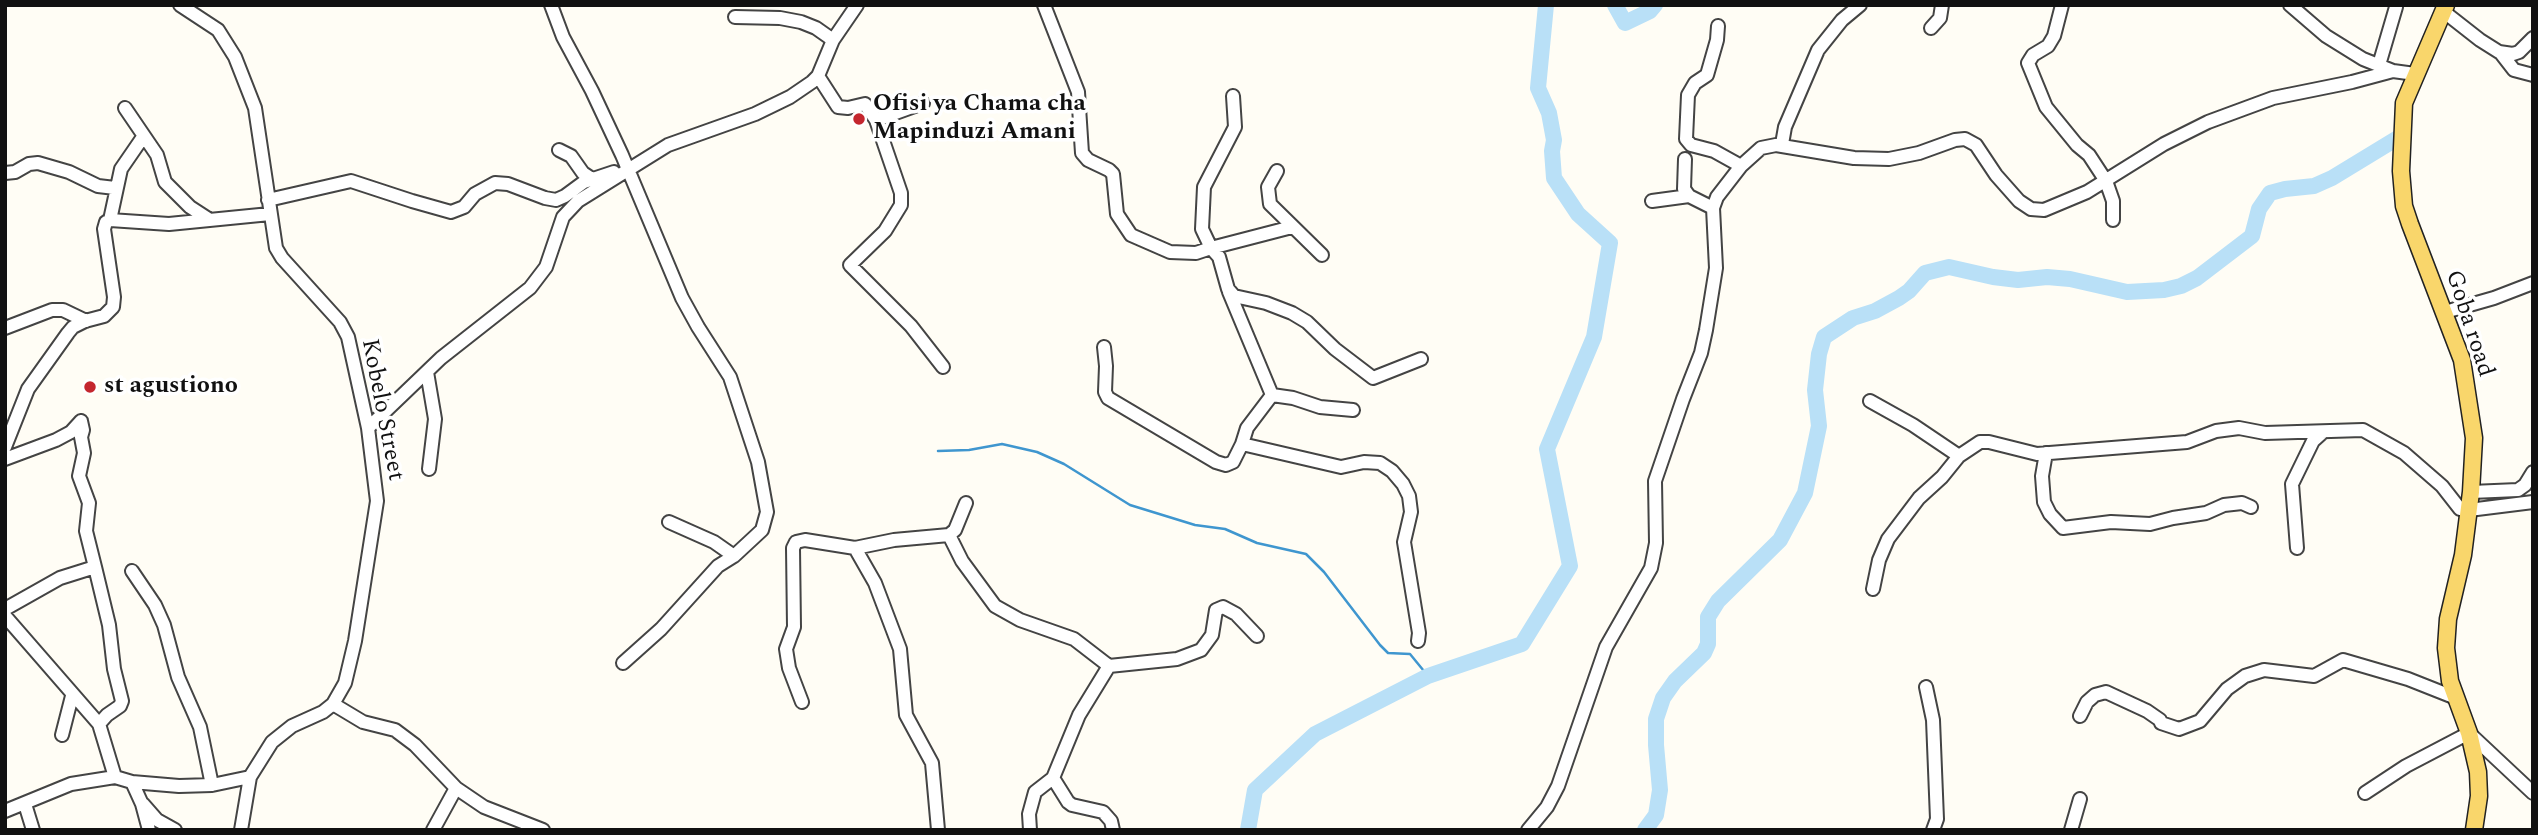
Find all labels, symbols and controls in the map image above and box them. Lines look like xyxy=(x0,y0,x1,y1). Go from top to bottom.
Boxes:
place label: Ofisi ya Chama cha Mapinduzi Amani xyxy=(873,91,1086,147)
marker: Ofisi ya Chama cha Mapinduzi Amani xyxy=(851,111,867,127)
street label: Goba road xyxy=(2437,267,2499,381)
street label: Kobelo Street xyxy=(353,337,409,483)
place label: st agustiono xyxy=(104,373,238,401)
marker: st agustiono xyxy=(82,379,98,395)

